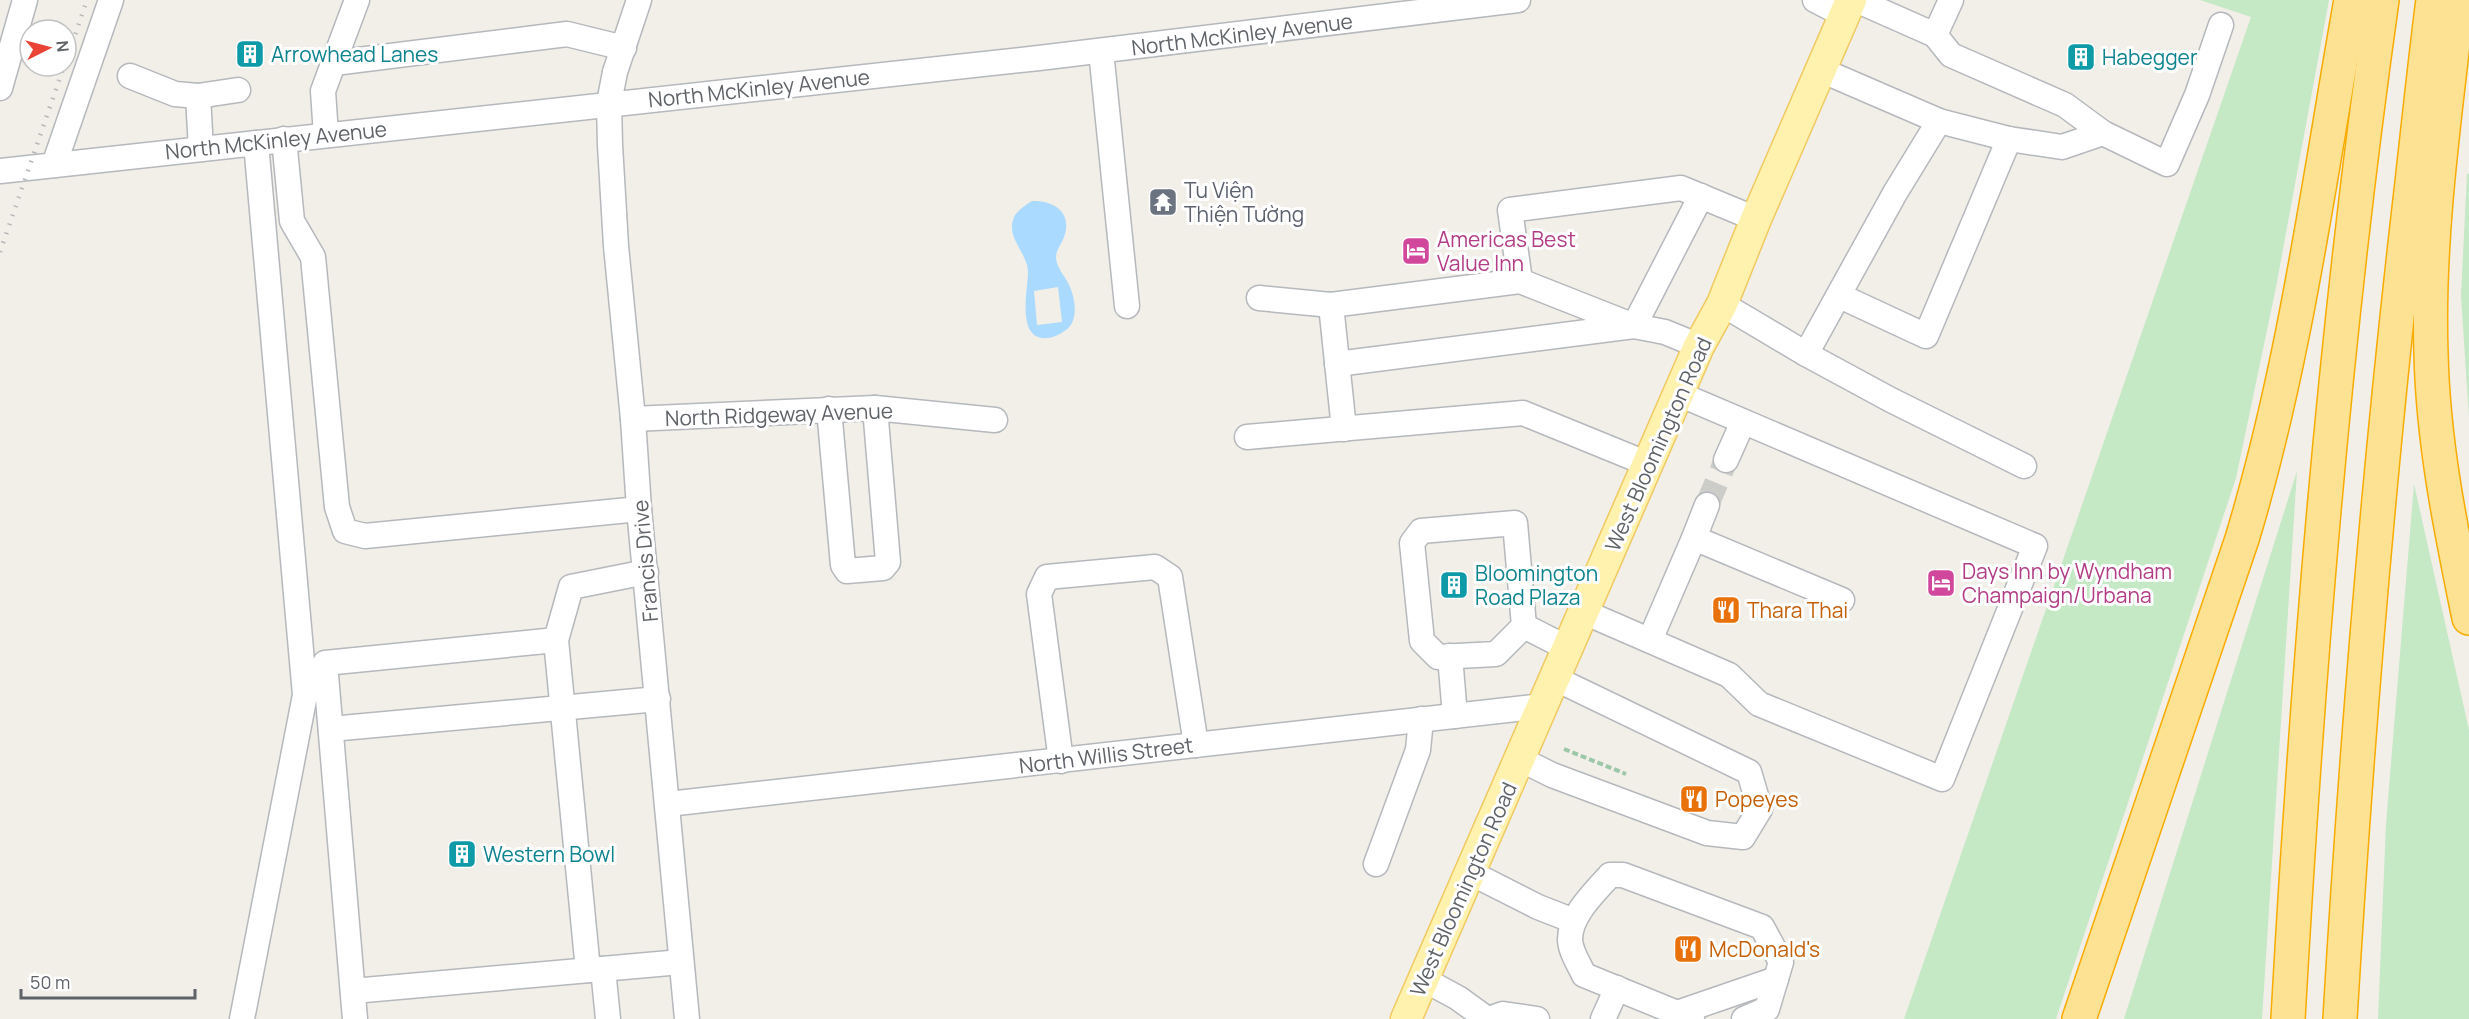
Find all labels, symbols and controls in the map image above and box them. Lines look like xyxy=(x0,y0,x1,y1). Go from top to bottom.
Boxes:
street label: North McKinley Avenue xyxy=(1130,7,1354,61)
north arrow xyxy=(18,18,78,78)
building icon: Arrowhead Lanes xyxy=(234,38,266,70)
text: N xyxy=(51,40,74,53)
place label: Arrowhead Lanes xyxy=(271,40,438,68)
building icon: Habegger xyxy=(2065,41,2097,73)
place label: Habegger xyxy=(2102,43,2198,71)
street label: North McKinley Avenue xyxy=(647,62,871,114)
street label: North McKinley Avenue xyxy=(164,114,388,166)
place label: Tu Viện Thiện Tường xyxy=(1184,176,1304,228)
temple icon: Tu Viện Thiện Tường xyxy=(1147,186,1179,218)
place label: Americas Best Value Inn xyxy=(1437,225,1576,277)
hotel icon: Americas Best Value Inn xyxy=(1400,235,1432,267)
street label: West Bloomington Road xyxy=(1598,333,1718,555)
street label: North Ridgeway Avenue xyxy=(665,396,893,432)
street label: Francis Drive xyxy=(626,499,664,623)
place label: Days Inn by Wyndham Champaign/Urbana xyxy=(1962,557,2172,609)
place label: Bloomington Road Plaza xyxy=(1475,559,1598,611)
hotel icon: Days Inn by Wyndham Champaign/Urbana xyxy=(1925,567,1957,599)
building icon: Bloomington Road Plaza xyxy=(1438,569,1470,601)
restaurant icon: Thara Thai xyxy=(1710,594,1742,626)
place label: Thara Thai xyxy=(1747,596,1848,624)
street label: North Willis Street xyxy=(1017,730,1195,780)
street label: West Bloomington Road xyxy=(1403,778,1523,1000)
restaurant icon: Popeyes xyxy=(1678,783,1710,815)
place label: Popeyes xyxy=(1715,785,1799,813)
building icon: Western Bowl xyxy=(446,838,478,870)
place label: Western Bowl xyxy=(483,840,615,868)
restaurant icon: McDonald's xyxy=(1672,933,1704,965)
place label: McDonald's xyxy=(1709,935,1820,963)
scale bar xyxy=(21,962,195,1000)
text: 50 m xyxy=(30,970,70,994)

